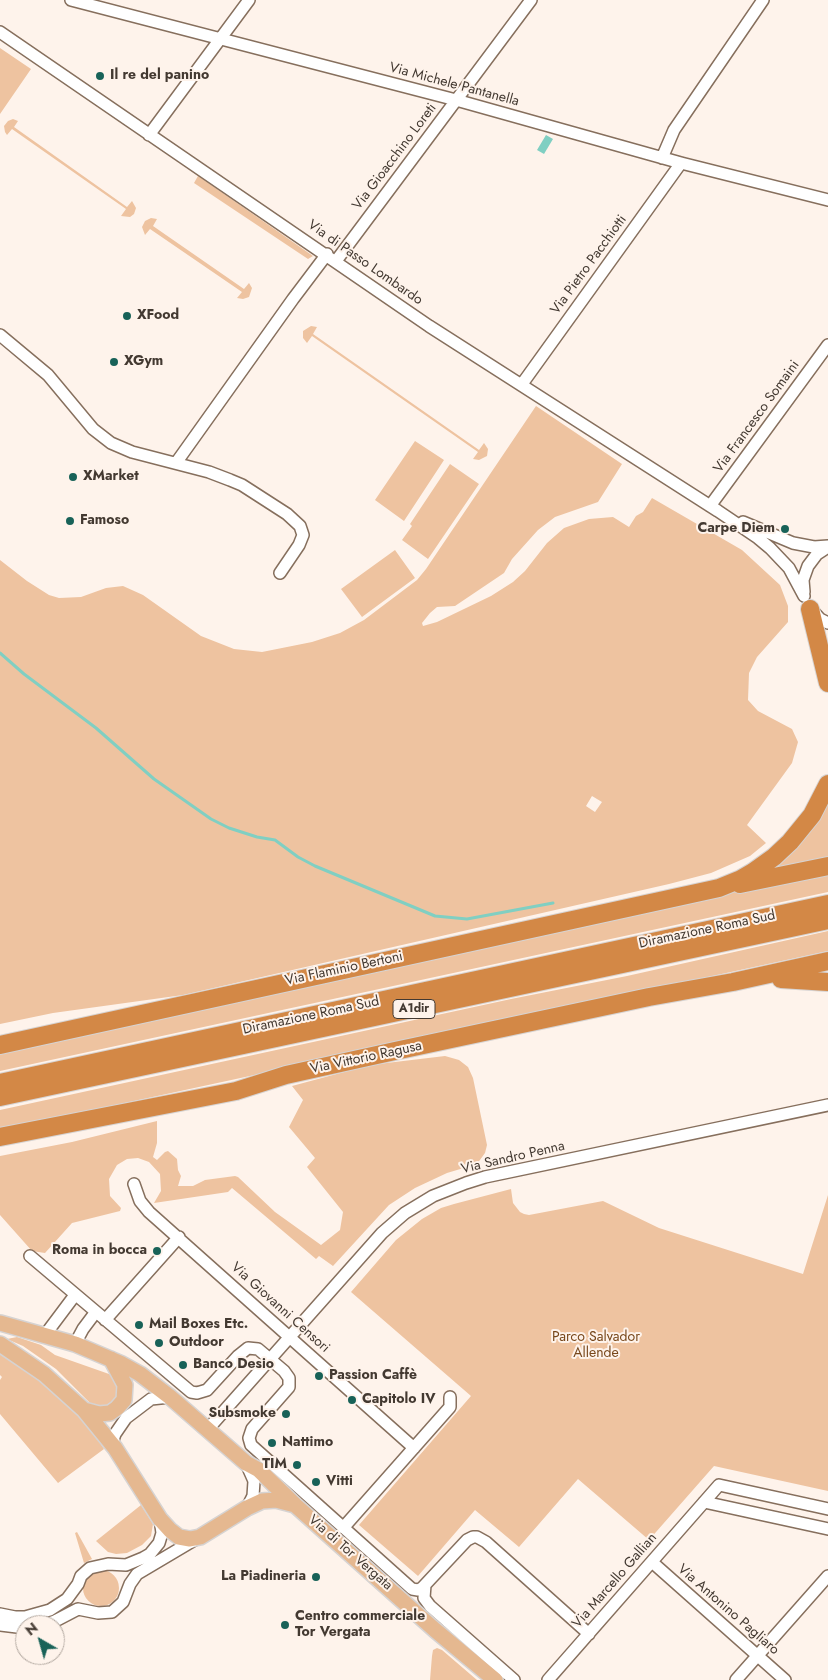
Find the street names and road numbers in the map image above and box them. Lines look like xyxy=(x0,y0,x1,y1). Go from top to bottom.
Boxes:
street label: Via Michele Pantanella xyxy=(387,60,521,110)
street label: Via Gioacchino Loreti xyxy=(349,100,441,214)
street label: Via Pietro Pacchiotti xyxy=(547,212,631,318)
street label: Via di Passo Lombardo xyxy=(304,217,426,309)
street label: Via Francesco Somaini xyxy=(710,357,804,477)
street label: Diramazione Roma Sud xyxy=(637,907,777,953)
street label: Via Flaminio Bertoni xyxy=(284,948,404,990)
street label: Diramazione Roma Sud xyxy=(241,993,381,1039)
road number: A1dir xyxy=(393,1000,435,1019)
street label: Via Vittorio Ragusa xyxy=(309,1038,423,1078)
street label: Via Sandro Penna xyxy=(460,1138,566,1178)
street label: Via Giovanni Censori xyxy=(227,1259,333,1357)
street label: Via di Tor Vergata xyxy=(304,1512,396,1594)
street label: Via Marcello Gallian xyxy=(569,1530,661,1632)
street label: Via Antonino Pagliaro xyxy=(674,1561,782,1659)

